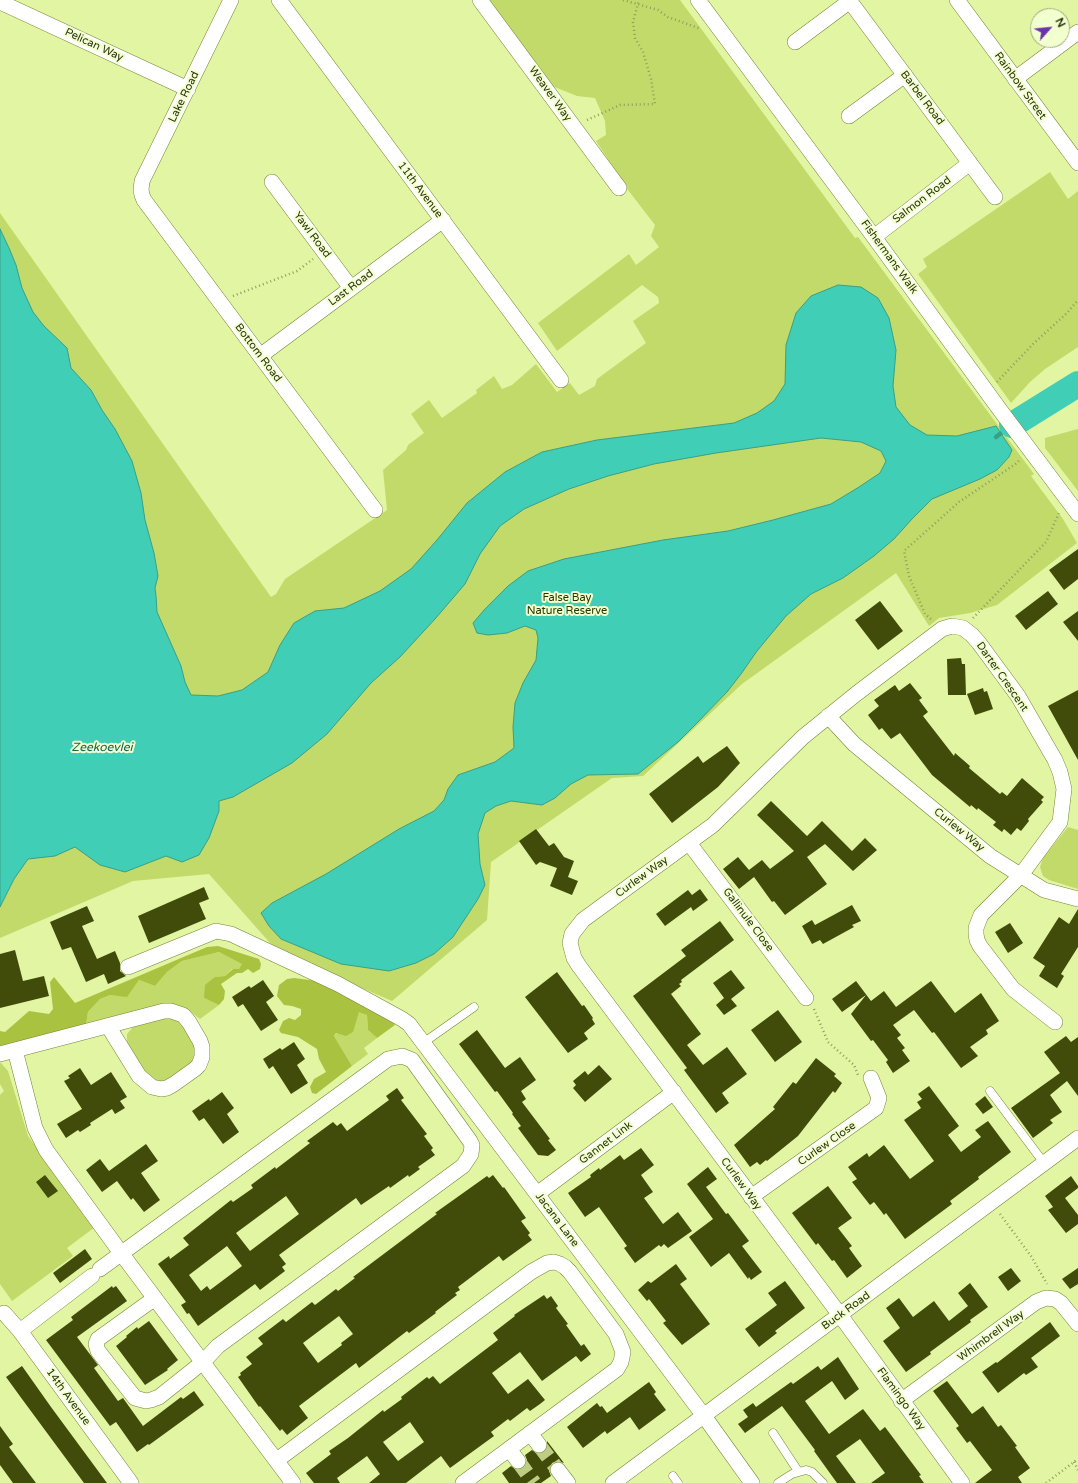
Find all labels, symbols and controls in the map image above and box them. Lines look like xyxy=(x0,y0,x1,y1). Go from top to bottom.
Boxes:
north arrow xyxy=(1030,8,1070,48)
text: N xyxy=(1052,16,1068,30)
street label: Pelican Way xyxy=(63,26,125,64)
street label: Rainbow Street xyxy=(991,50,1049,122)
street label: Weaver Way xyxy=(526,64,574,124)
street label: Barbel Road xyxy=(897,68,947,128)
street label: Lake Road xyxy=(166,69,202,125)
street label: 11th Avenue xyxy=(395,159,445,221)
street label: Salmon Road xyxy=(890,174,954,226)
street label: Yawl Road xyxy=(290,209,334,261)
street label: Fishermans Walk xyxy=(858,217,920,297)
street label: Last Road xyxy=(326,267,376,309)
street label: Bottom Road xyxy=(232,321,284,385)
park label: False Bay Nature Reserve xyxy=(527,591,607,617)
street label: Darter Crescent xyxy=(973,640,1031,714)
water label: Zeekoevlei xyxy=(72,741,132,755)
street label: Curlew Way xyxy=(931,805,987,855)
street label: Curlew Way xyxy=(613,854,671,900)
street label: Gallinule Close xyxy=(720,885,776,955)
street label: Gannet Link xyxy=(577,1119,635,1167)
street label: Curlew Close xyxy=(796,1119,858,1169)
street label: Curlew Way xyxy=(718,1155,764,1213)
street label: Jacana Lane xyxy=(532,1190,582,1250)
street label: Buck Road xyxy=(819,1289,873,1333)
street label: Whimbrell Way xyxy=(955,1307,1027,1365)
street label: Flamingo Way xyxy=(874,1365,928,1433)
street label: 14th Avenue xyxy=(43,1366,93,1428)

